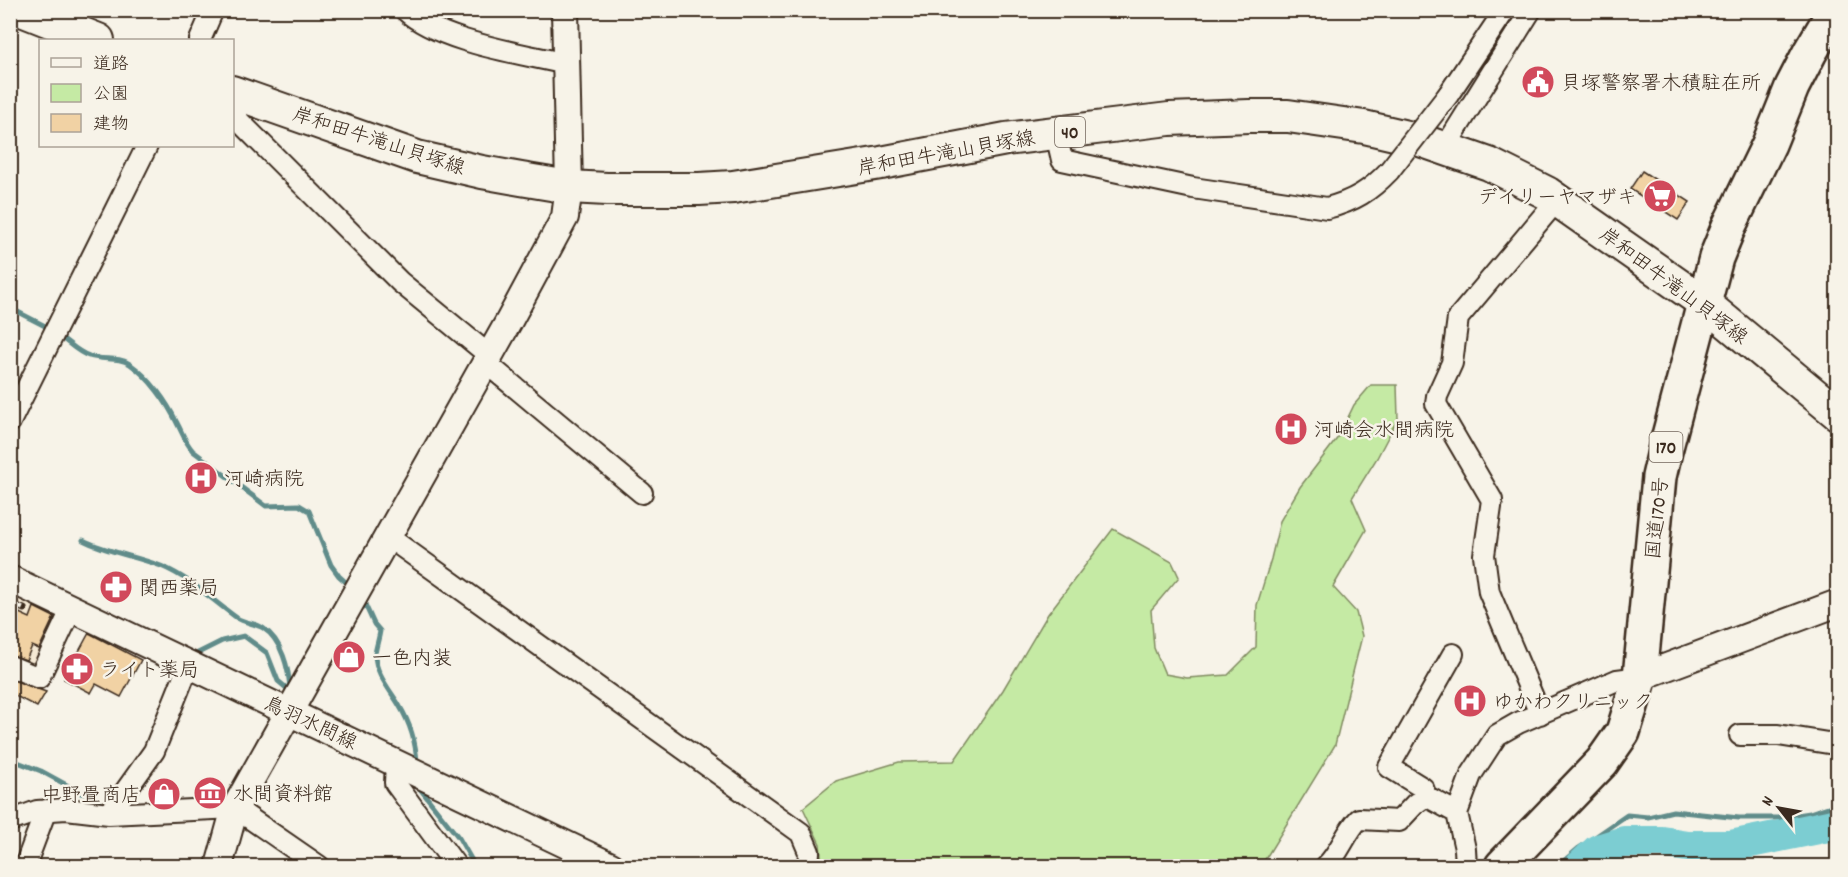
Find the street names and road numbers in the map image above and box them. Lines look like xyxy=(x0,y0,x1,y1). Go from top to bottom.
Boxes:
street label: 岸和田牛滝山貝塚線 xyxy=(288,102,468,184)
road number: 40 xyxy=(1055,117,1085,147)
street label: 岸和田牛滝山貝塚線 xyxy=(855,126,1038,184)
street label: 岸和田牛滝山貝塚線 xyxy=(1592,222,1752,353)
road number: 170 xyxy=(1650,432,1682,462)
street label: 国道170号 xyxy=(1641,476,1677,561)
street label: 鳥羽水間線 xyxy=(259,691,361,759)

